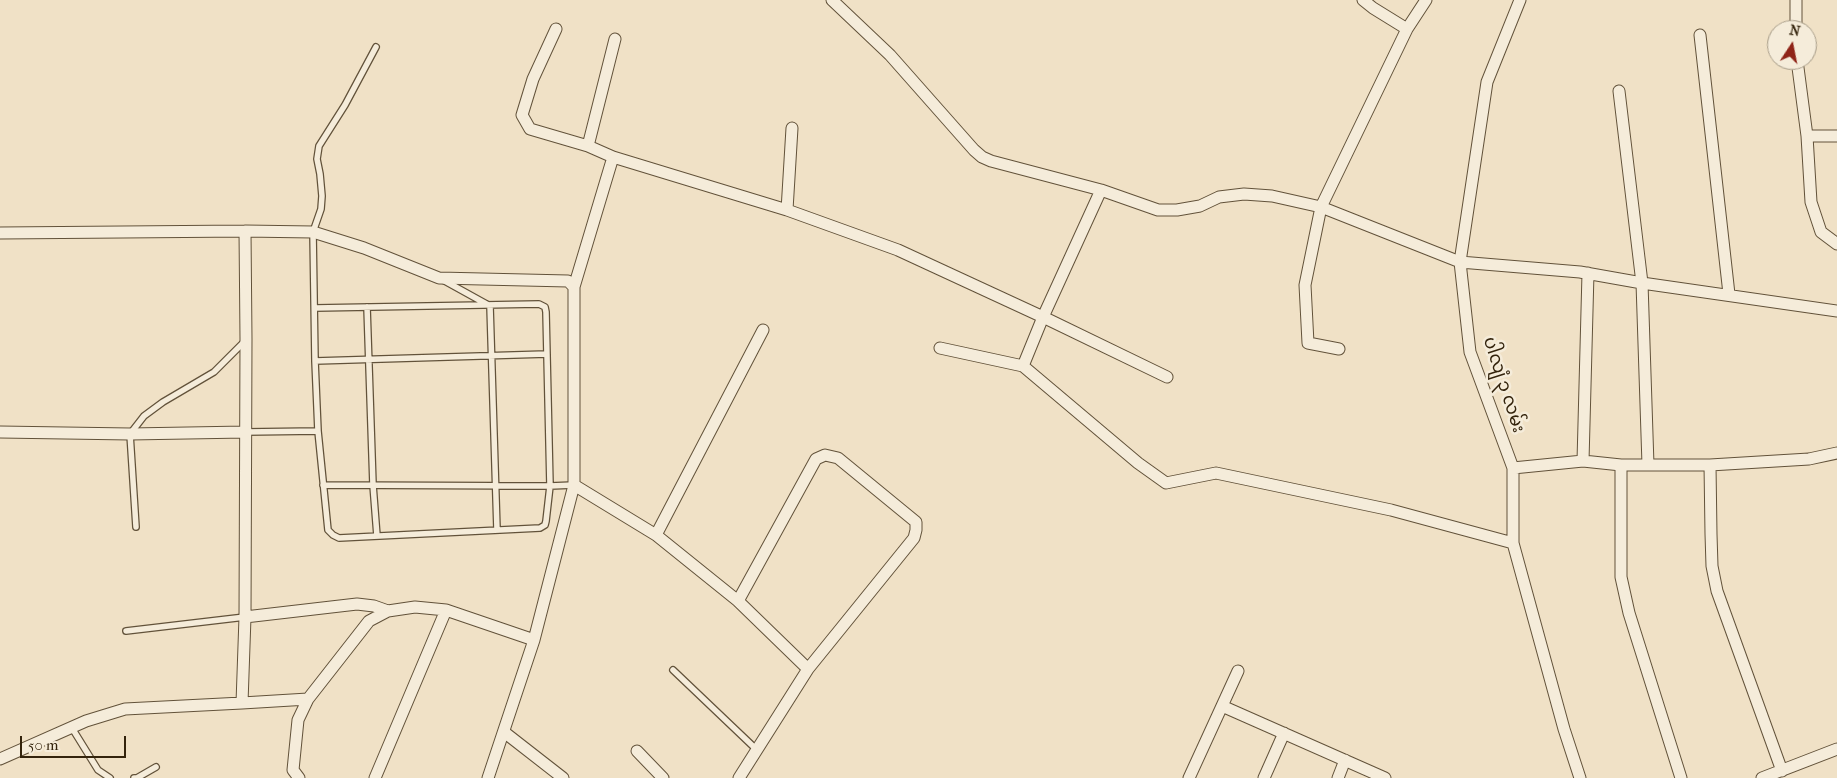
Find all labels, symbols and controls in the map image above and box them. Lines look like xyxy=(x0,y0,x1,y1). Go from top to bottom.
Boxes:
north arrow xyxy=(1767,20,1817,70)
text: N xyxy=(1788,21,1802,40)
street label: ပါလျံ ၃ လမ်း xyxy=(1477,334,1529,436)
scale bar xyxy=(22,726,129,758)
text: 50 m xyxy=(28,736,58,754)

